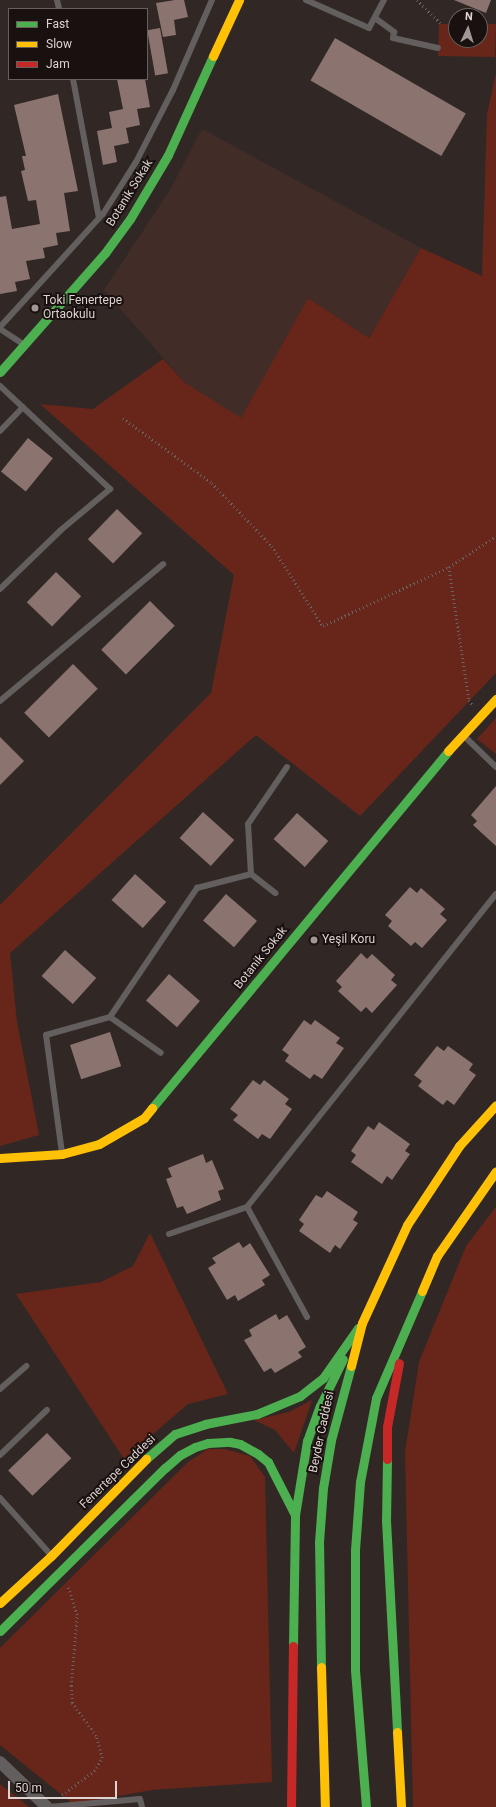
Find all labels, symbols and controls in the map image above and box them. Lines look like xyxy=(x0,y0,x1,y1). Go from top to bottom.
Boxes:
legend xyxy=(8,8,148,80)
north arrow xyxy=(448,8,488,48)
text: N xyxy=(464,10,473,23)
text: Fast xyxy=(46,17,69,31)
text: Slow xyxy=(46,37,72,51)
text: Jam xyxy=(46,57,70,71)
street label: Botanik Sokak xyxy=(104,157,156,229)
place label: Toki Fenertepe Ortaokulu xyxy=(43,294,122,322)
marker: Toki Fenertepe Ortaokulu xyxy=(30,303,40,313)
street label: Botanik Sokak xyxy=(231,924,291,992)
place label: Yeşil Koru xyxy=(322,933,375,947)
marker: Yeşil Koru xyxy=(309,935,319,945)
street label: Beyder Caddesi xyxy=(306,1390,338,1474)
street label: Fenertepe Caddesi xyxy=(77,1432,159,1512)
scale bar xyxy=(10,1773,119,1799)
text: 50 m xyxy=(15,1781,42,1795)

